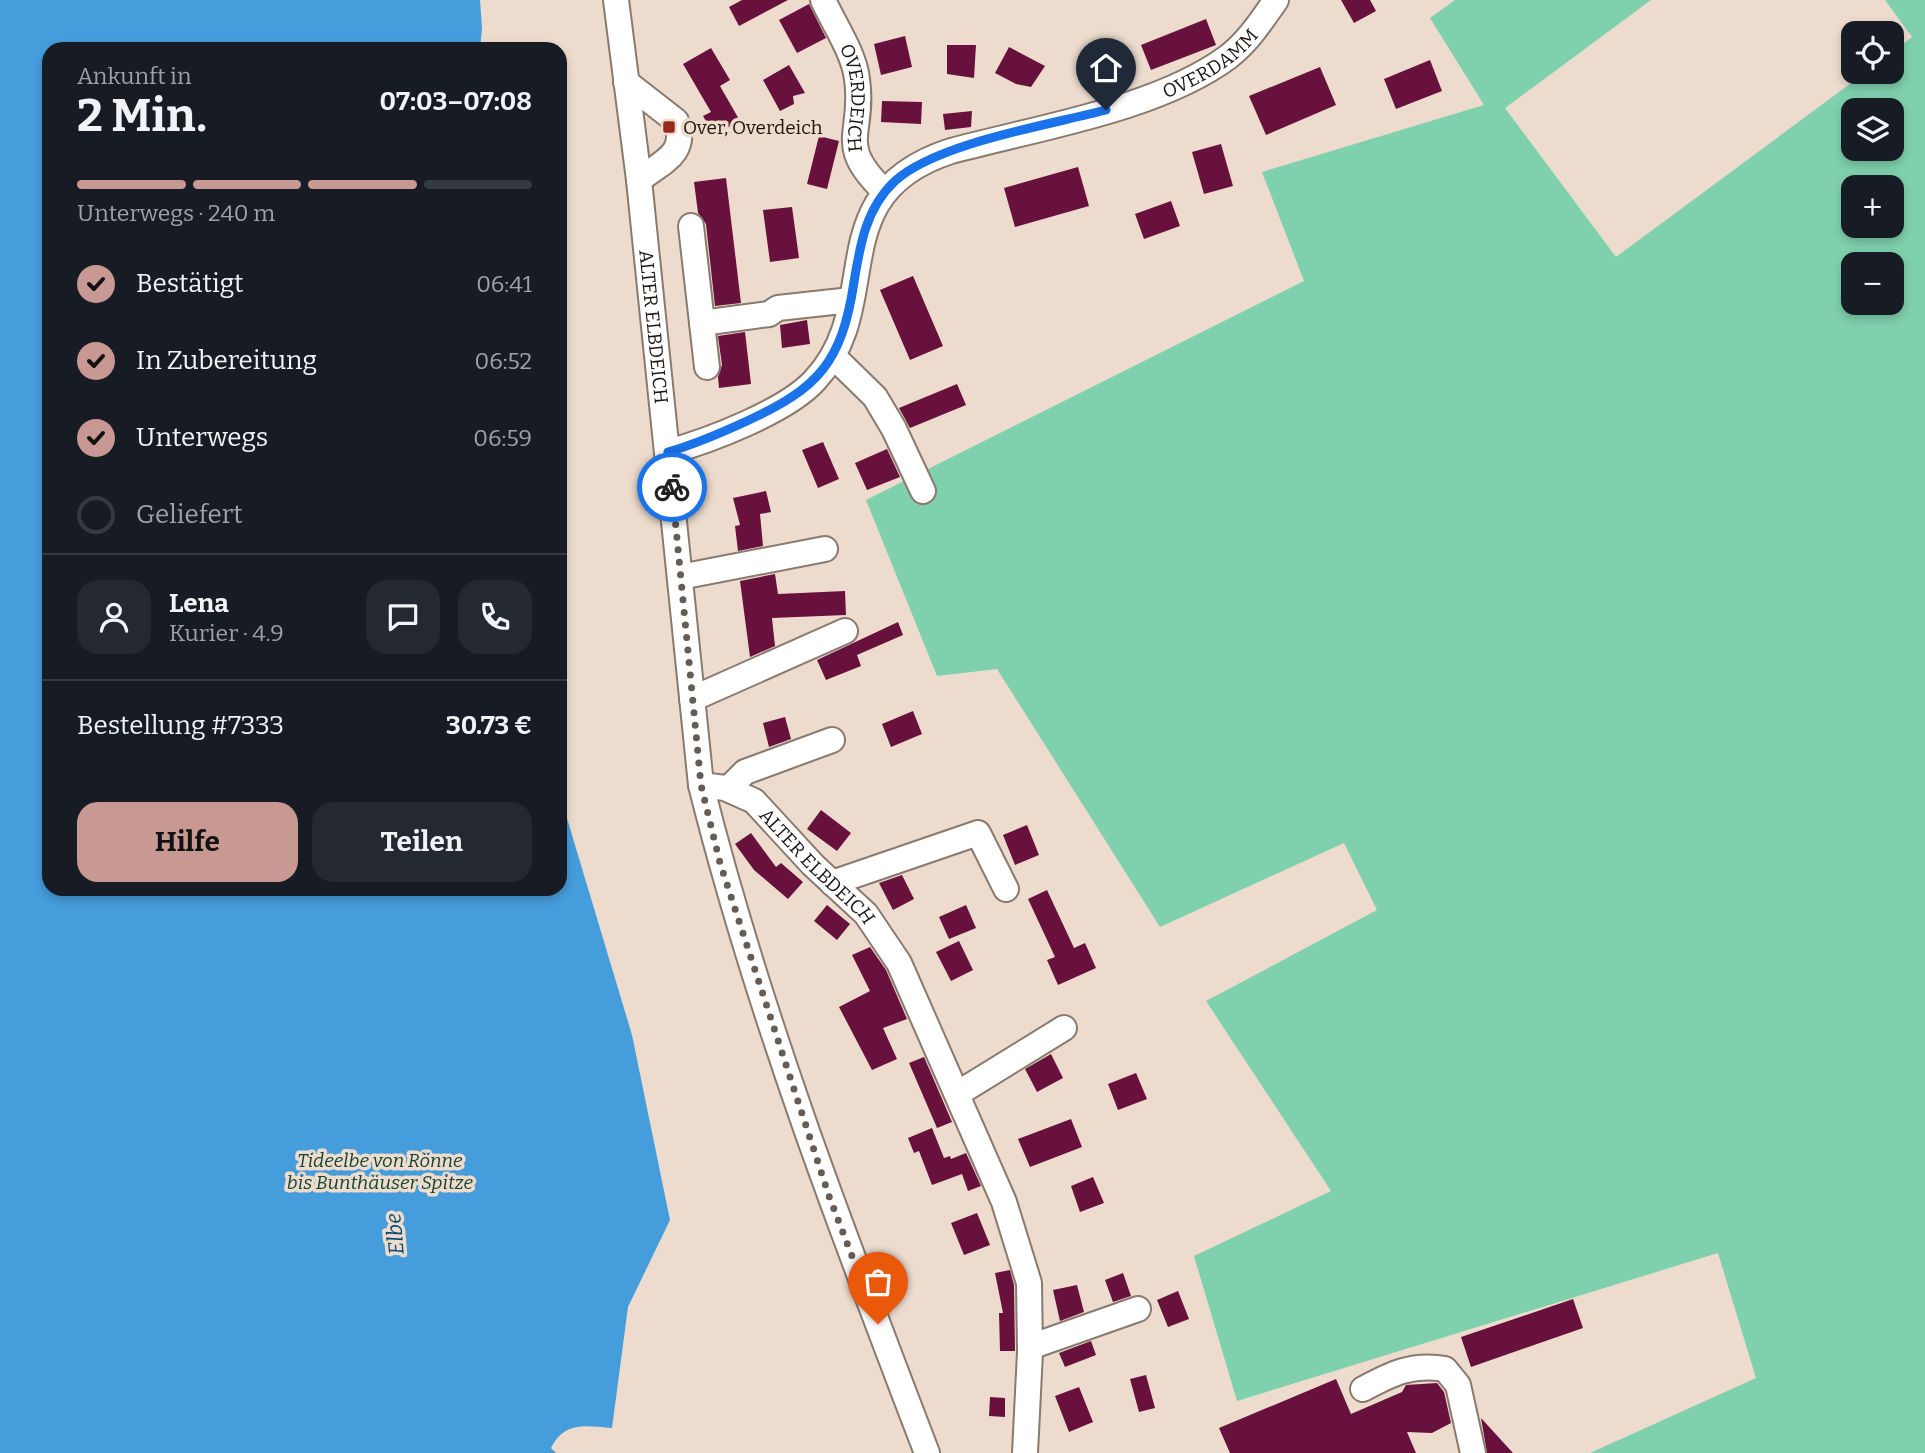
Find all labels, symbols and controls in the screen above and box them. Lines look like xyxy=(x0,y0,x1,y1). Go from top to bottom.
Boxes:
map controls xyxy=(1841,21,1904,315)
button: locate xyxy=(1841,21,1904,84)
street label: OVERDAMM xyxy=(1159,24,1262,103)
pin xyxy=(1076,38,1136,110)
street label: OVERDEICH xyxy=(835,40,870,153)
icon: home xyxy=(1087,49,1125,87)
text: Ankunft in xyxy=(77,62,192,90)
text: 07:03–07:08 xyxy=(379,86,532,117)
text: 2 Min. xyxy=(77,88,207,143)
button: layers xyxy=(1841,98,1904,161)
place label: Over, Overdeich xyxy=(683,116,823,139)
marker: Over, Overdeich xyxy=(661,119,677,135)
button: + xyxy=(1841,175,1904,238)
text: Unterwegs · 240 m xyxy=(77,199,275,227)
street label: ALTER ELBDEICH xyxy=(635,249,673,405)
button: − xyxy=(1841,252,1904,315)
icon: check xyxy=(77,265,115,303)
text: Bestätigt xyxy=(136,268,243,299)
text: 06:41 xyxy=(476,270,532,298)
icon: check xyxy=(77,342,115,380)
text: In Zubereitung xyxy=(136,345,317,376)
text: 06:52 xyxy=(474,347,532,375)
icon: check xyxy=(77,419,115,457)
text: Unterwegs xyxy=(136,422,268,453)
text: 06:59 xyxy=(473,424,532,452)
courier xyxy=(637,452,707,522)
icon: bike xyxy=(653,468,691,506)
text: Geliefert xyxy=(136,499,243,530)
button: person xyxy=(77,580,151,654)
button: chat xyxy=(366,580,440,654)
button: phone xyxy=(458,580,532,654)
text: Lena xyxy=(169,588,229,619)
text: Kurier · 4.9 xyxy=(169,619,284,647)
text: Bestellung #7333 xyxy=(77,710,284,741)
text: 30.73 € xyxy=(446,710,532,741)
button: Hilfe xyxy=(77,802,298,882)
button: Teilen xyxy=(312,802,532,882)
street label: ALTER ELBDEICH xyxy=(755,803,881,928)
park label: Tideelbe von Rönne bis Bunthäuser Spitze xyxy=(287,1149,474,1194)
water label: Elbe xyxy=(380,1212,410,1256)
pin xyxy=(848,1252,908,1324)
icon: bag xyxy=(859,1263,897,1301)

